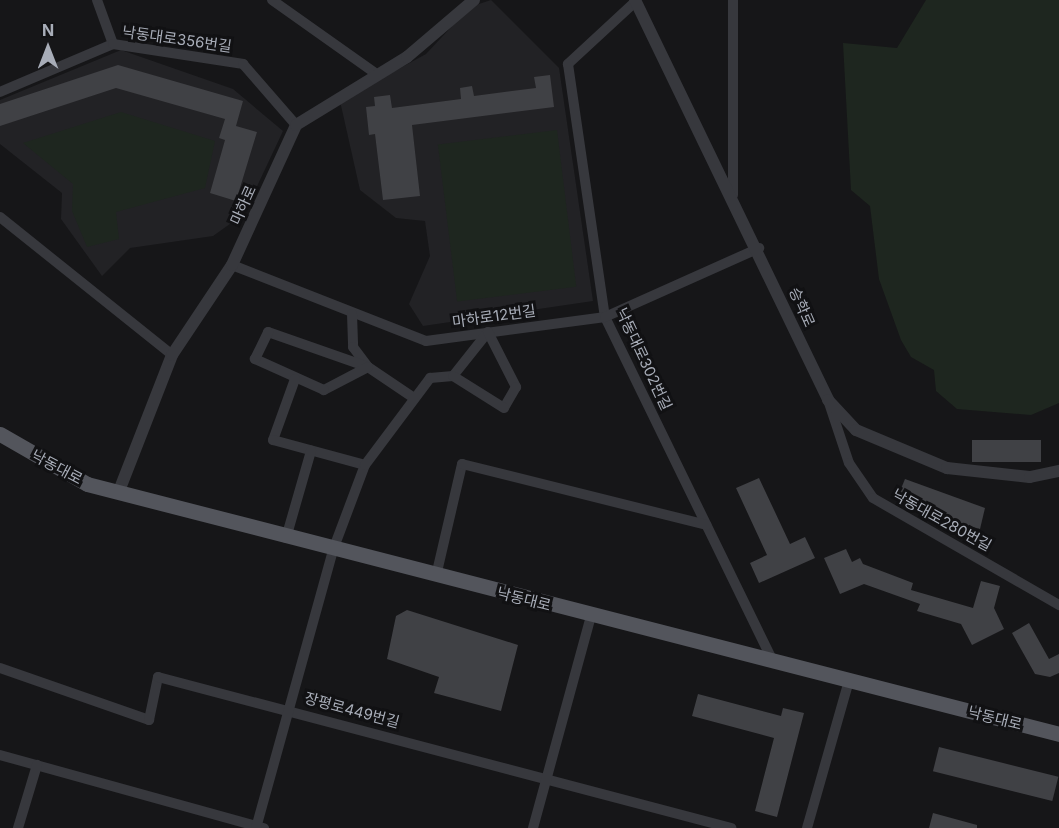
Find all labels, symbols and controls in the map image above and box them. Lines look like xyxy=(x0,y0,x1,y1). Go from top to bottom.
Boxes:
north arrow xyxy=(18,18,78,78)
text: N xyxy=(42,20,54,40)
street label: 낙동대로356번길 xyxy=(121,22,233,56)
street label: 마하로 xyxy=(226,182,260,228)
street label: 승학로 xyxy=(785,284,819,330)
street label: 마하로12번길 xyxy=(451,301,537,331)
street label: 낙동대로302번길 xyxy=(612,305,676,413)
street label: 낙동대로 xyxy=(28,446,86,488)
street label: 낙동대로280번길 xyxy=(889,485,995,555)
street label: 낙동대로 xyxy=(495,584,553,614)
street label: 장평로449번길 xyxy=(302,689,402,731)
street label: 낙동대로 xyxy=(966,703,1024,733)

